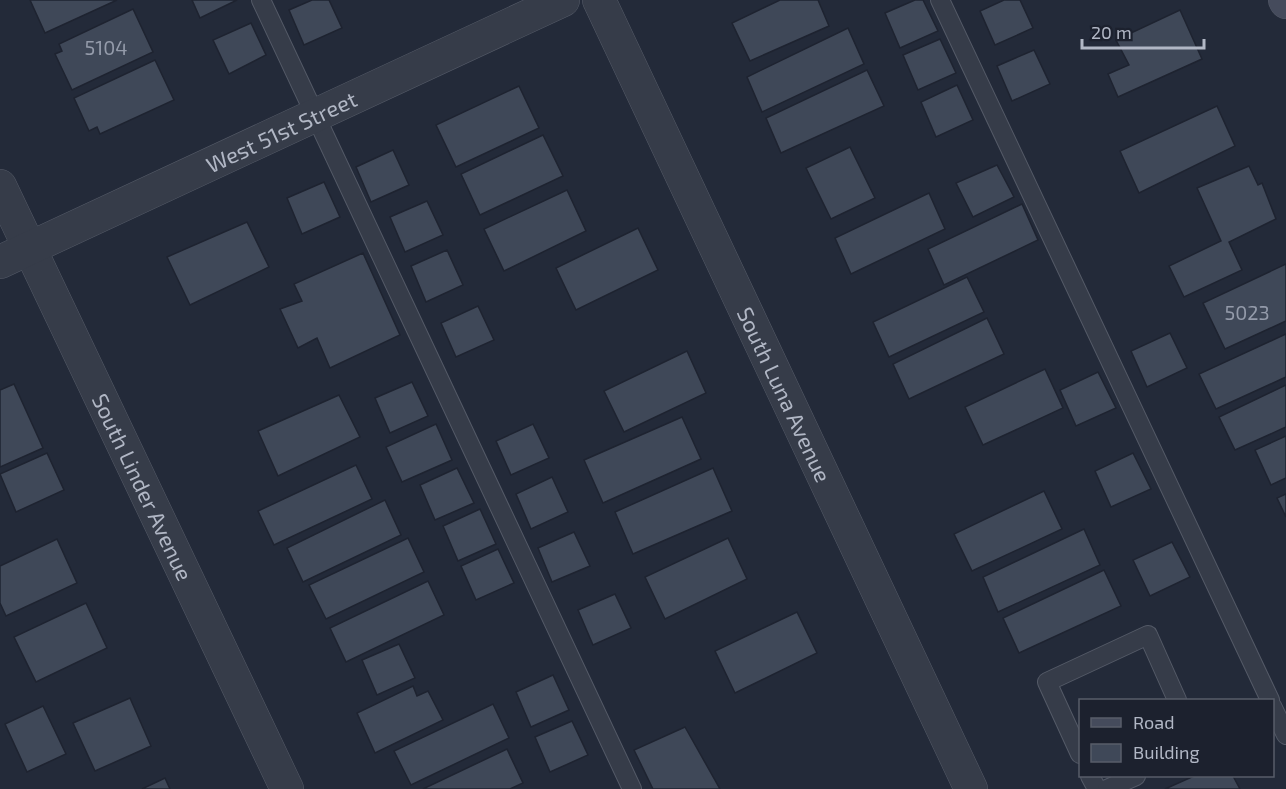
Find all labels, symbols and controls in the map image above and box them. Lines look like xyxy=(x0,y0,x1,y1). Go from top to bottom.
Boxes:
scale bar xyxy=(1082,12,1204,50)
text: 20 m xyxy=(1091,21,1132,43)
house number: 5104 xyxy=(84,35,128,59)
street label: West 51st Street xyxy=(202,85,360,177)
house number: 5023 xyxy=(1224,300,1270,324)
street label: South Luna Avenue xyxy=(733,303,837,486)
street label: South Linder Avenue xyxy=(88,389,199,584)
legend xyxy=(1079,699,1274,777)
text: Road xyxy=(1133,711,1174,733)
text: Building xyxy=(1133,741,1200,763)

